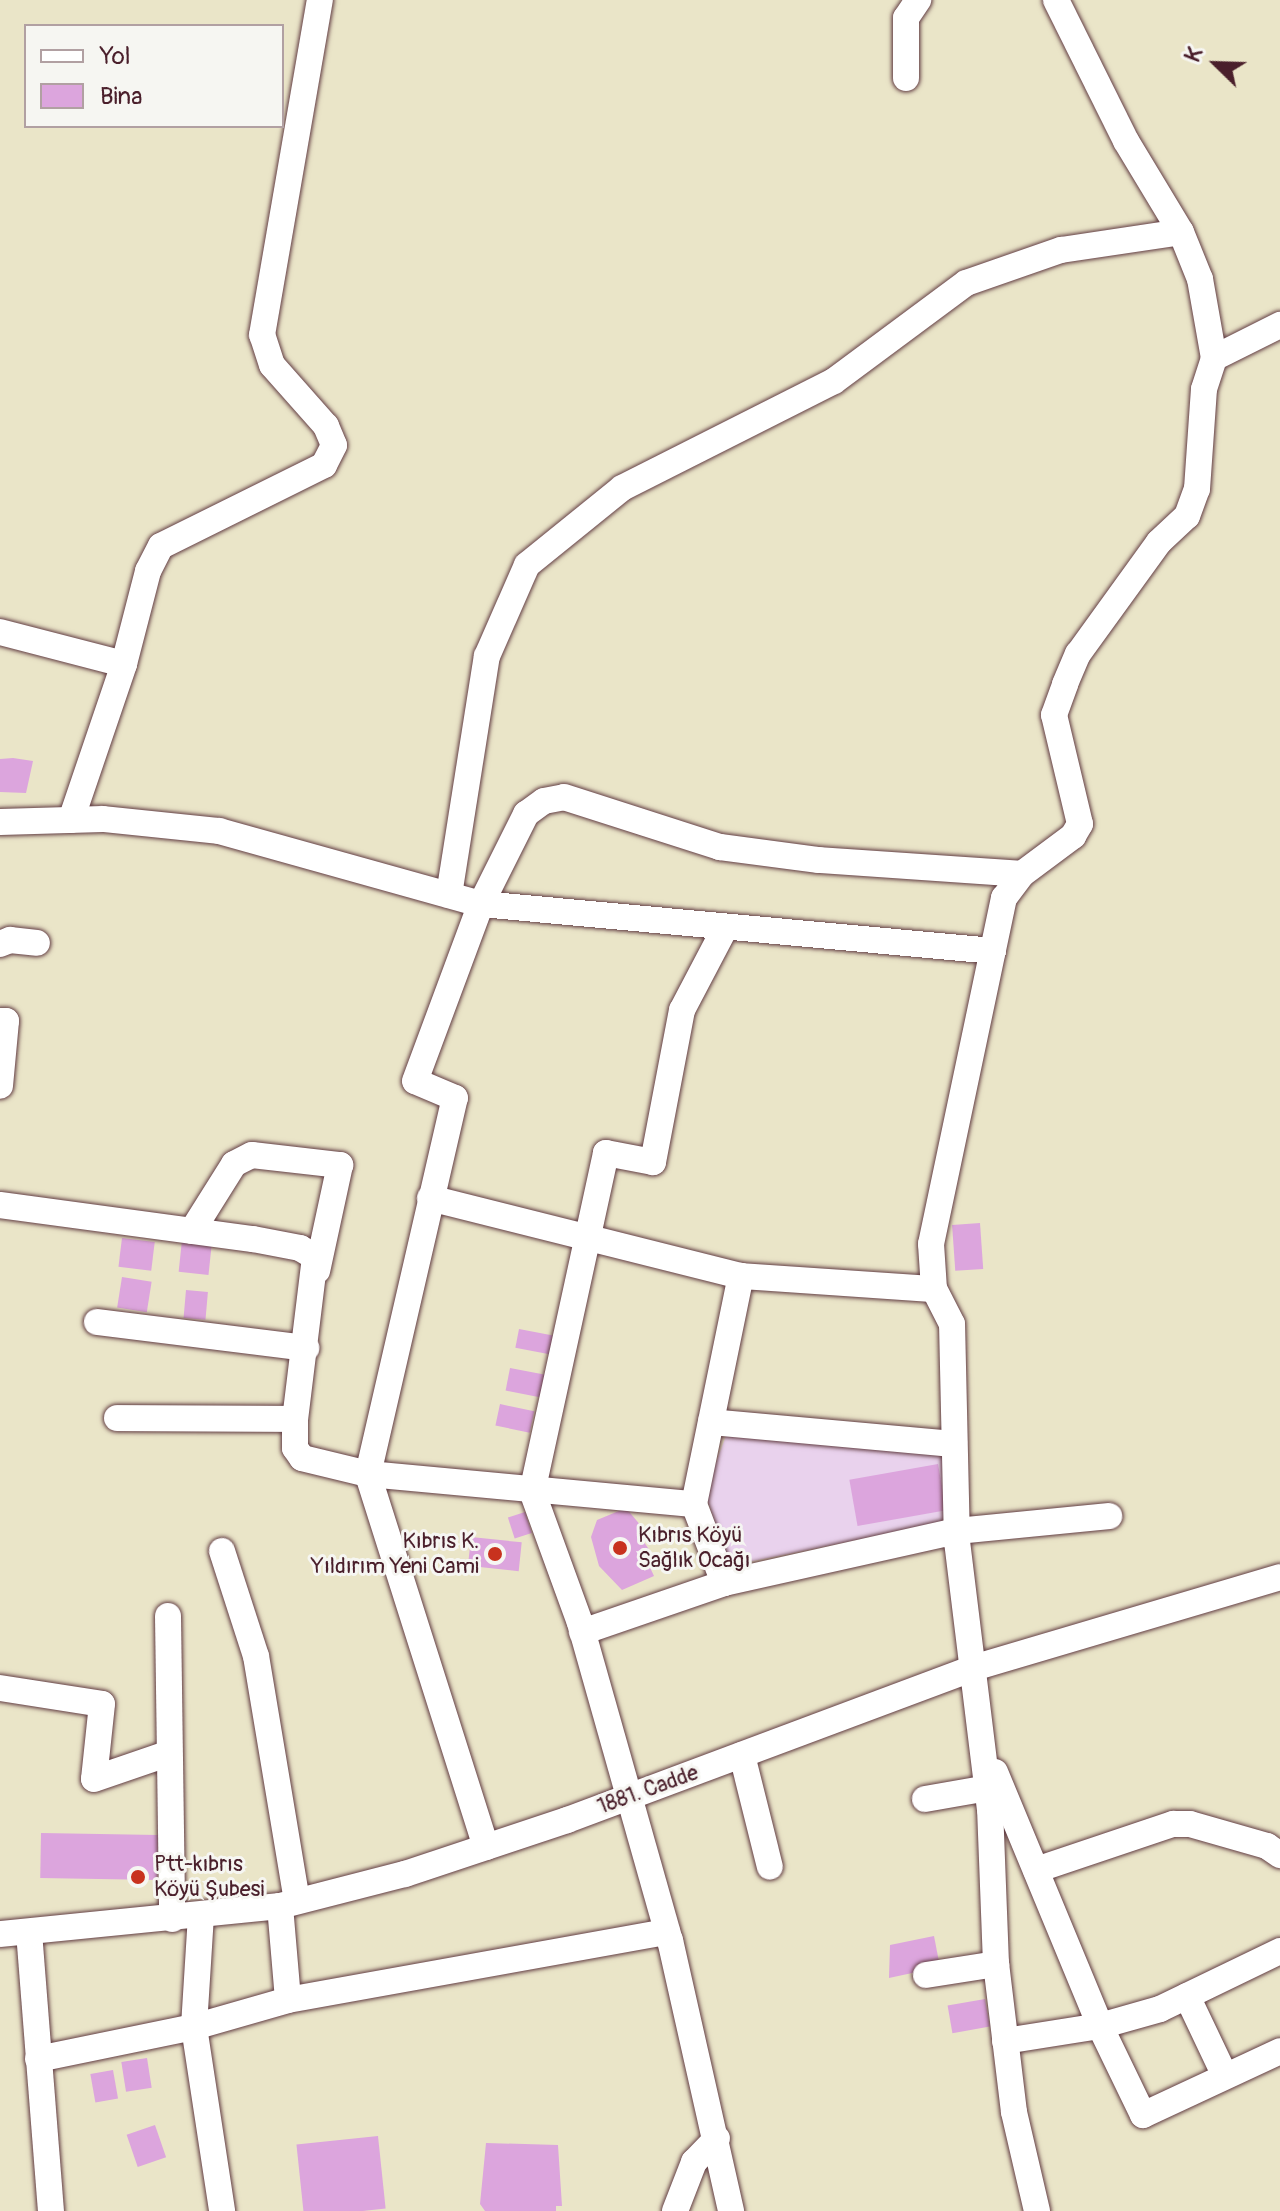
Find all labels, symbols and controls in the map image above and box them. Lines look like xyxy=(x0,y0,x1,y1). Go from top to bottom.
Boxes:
legend xyxy=(24,24,284,128)
north arrow xyxy=(1176,24,1256,104)
text: Yol xyxy=(100,42,130,71)
text: K xyxy=(1178,43,1209,66)
text: Bina xyxy=(100,82,142,111)
place label: Kıbrıs Köyü Sağlık Ocağı xyxy=(638,1522,750,1574)
place label: Kıbrıs K. Yıldırım Yeni Cami xyxy=(311,1528,479,1580)
marker: Kıbrıs Köyü Sağlık Ocağı xyxy=(609,1537,631,1559)
marker: Kıbrıs K. Yıldırım Yeni Cami xyxy=(486,1545,504,1563)
street label: 1881. Cadde xyxy=(594,1760,702,1820)
place label: Ptt-kıbrıs Köyü Şubesi xyxy=(154,1851,264,1902)
marker: Ptt-kıbrıs Köyü Şubesi xyxy=(129,1868,147,1886)

